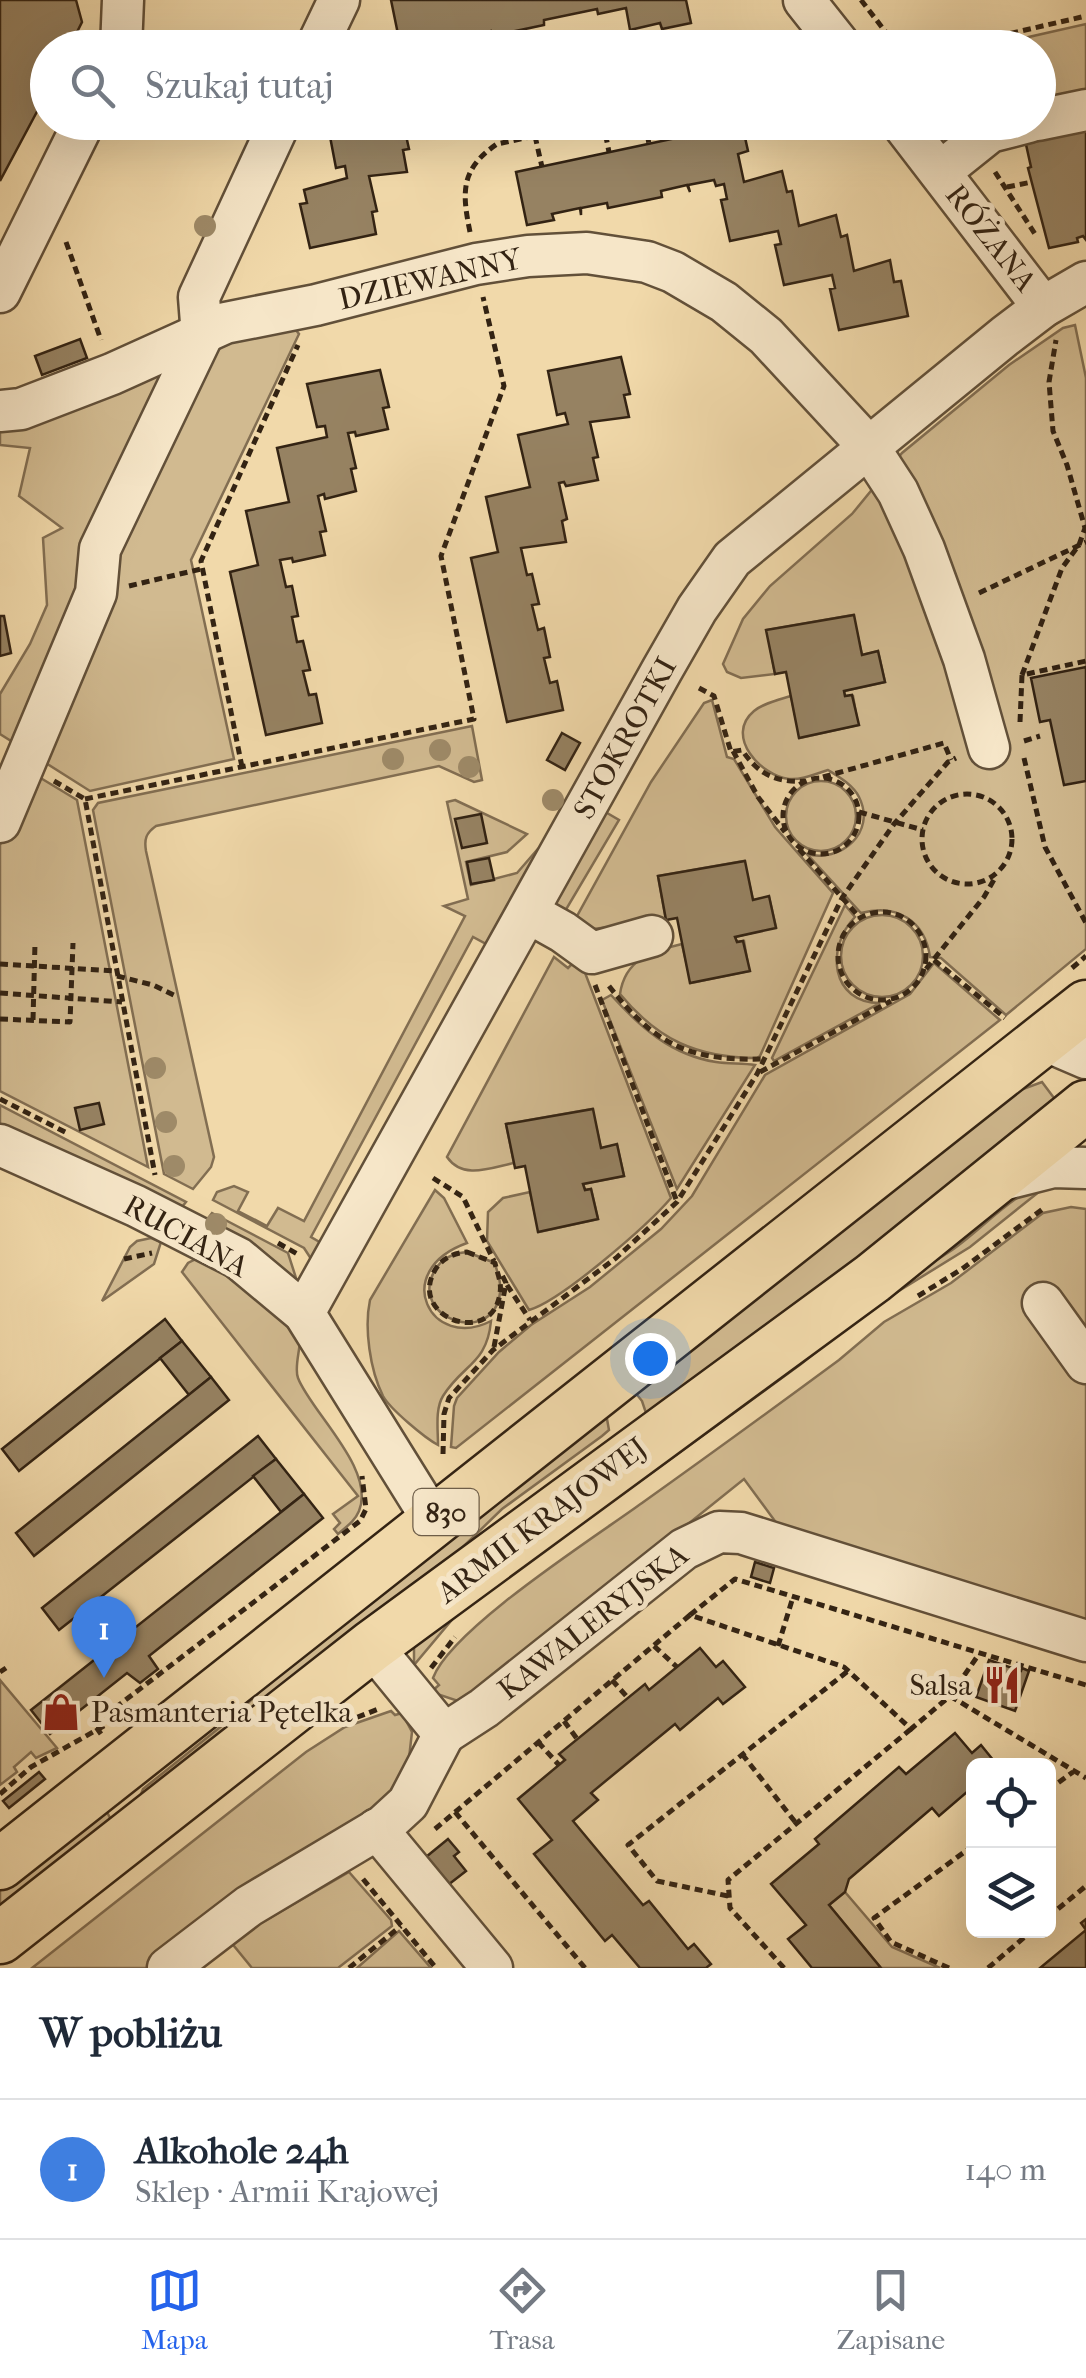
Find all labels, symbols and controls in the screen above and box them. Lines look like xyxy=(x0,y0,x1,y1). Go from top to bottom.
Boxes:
search box xyxy=(30,30,1056,140)
icon: search xyxy=(65,58,120,113)
text: Szukaj tutaj xyxy=(145,63,334,108)
street label: RÓŻANA xyxy=(938,178,1044,299)
street label: DZIEWANNY xyxy=(335,241,526,318)
street label: STOKROTKI xyxy=(567,651,684,825)
street label: RUCIANA xyxy=(117,1188,255,1285)
your location xyxy=(625,1333,676,1384)
street label: ARMII KRAJOWEJ xyxy=(430,1430,654,1611)
road number: 830 xyxy=(414,1489,478,1535)
street label: KAWALERYJSKA xyxy=(491,1537,696,1707)
pin: 1 xyxy=(72,1596,136,1678)
restaurant icon: Salsa xyxy=(981,1664,1023,1706)
place label: Salsa xyxy=(909,1668,973,1703)
shop icon: Pasmanteria Pętelka xyxy=(40,1691,82,1733)
place label: Pasmanteria Pętelka xyxy=(91,1695,354,1730)
map controls xyxy=(966,1758,1056,1938)
button: locate xyxy=(966,1758,1056,1848)
button: layers xyxy=(966,1848,1056,1938)
text: W pobliżu xyxy=(40,2009,222,2058)
text: Alkohole 24h xyxy=(135,2128,349,2173)
text: 1 xyxy=(67,2151,78,2188)
text: 140 m xyxy=(965,2151,1046,2188)
text: Sklep · Armii Krajowej xyxy=(135,2173,439,2210)
tab: Mapa xyxy=(141,2263,208,2356)
tab: Trasa xyxy=(490,2263,555,2356)
tab: Zapisane xyxy=(837,2263,945,2356)

